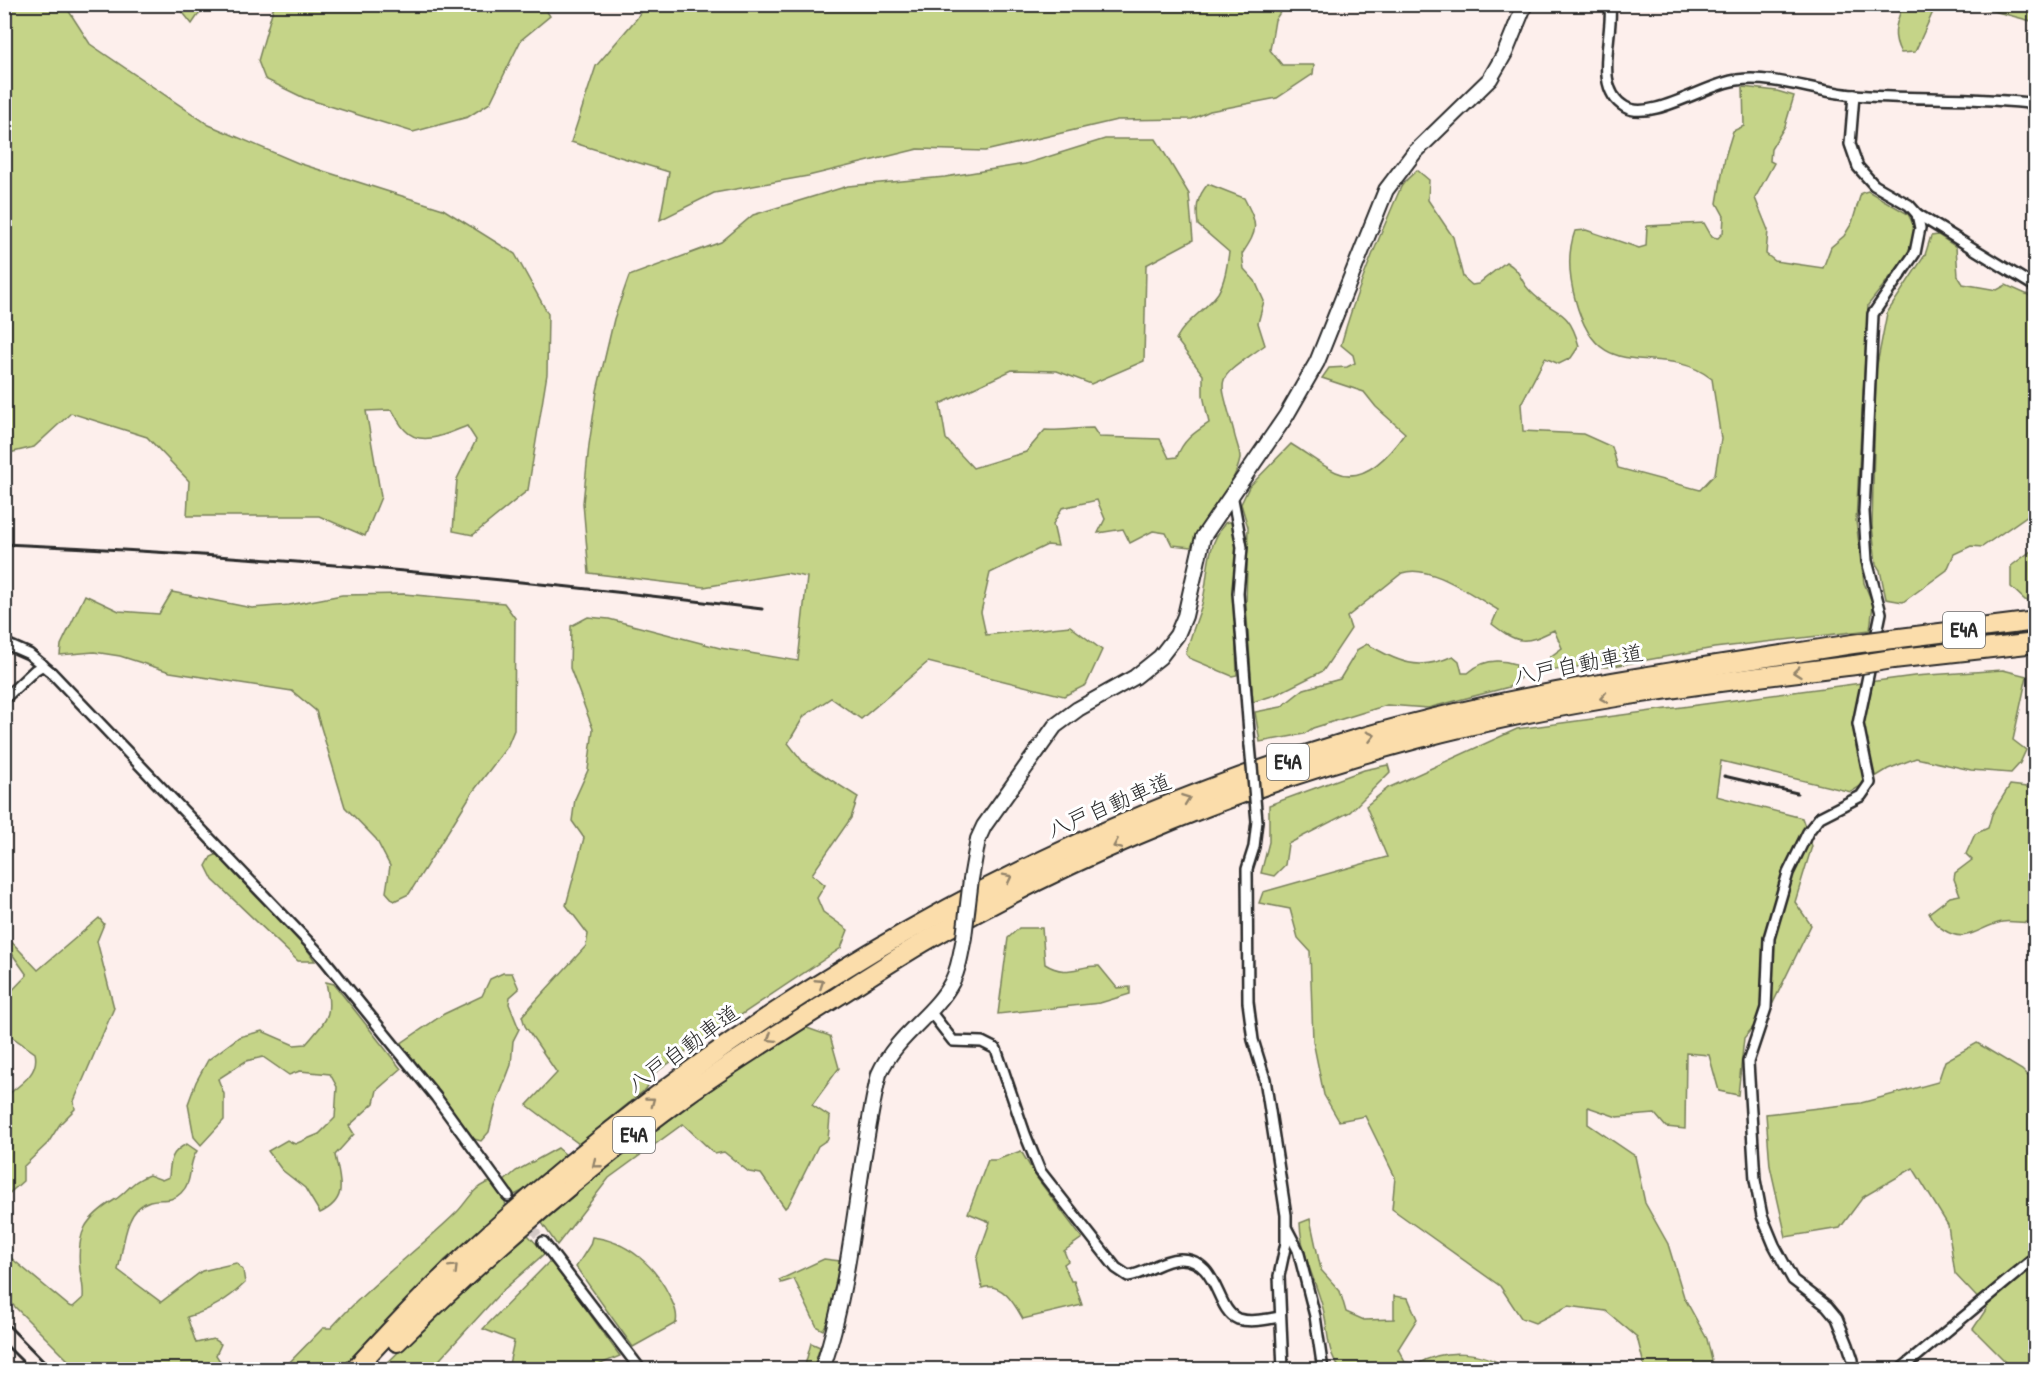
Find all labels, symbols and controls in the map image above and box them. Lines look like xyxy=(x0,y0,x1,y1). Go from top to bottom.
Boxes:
road number: E4A xyxy=(1943,612,1985,648)
street label: 八戸自動車道 xyxy=(1510,637,1646,691)
one-way arrow xyxy=(1792,665,1801,678)
one-way arrow xyxy=(1599,692,1608,704)
one-way arrow xyxy=(1366,731,1376,744)
road number: E4A xyxy=(1267,744,1309,780)
street label: 八戸自動車道 xyxy=(1042,765,1176,845)
one-way arrow xyxy=(1180,794,1191,806)
one-way arrow xyxy=(1112,838,1123,850)
one-way arrow xyxy=(1002,873,1013,885)
one-way arrow xyxy=(814,979,824,991)
street label: 八戸自動車道 xyxy=(621,997,745,1099)
one-way arrow xyxy=(767,1030,778,1041)
one-way arrow xyxy=(644,1098,655,1109)
road number: E4A xyxy=(613,1117,655,1153)
one-way arrow xyxy=(592,1157,603,1168)
one-way arrow xyxy=(446,1264,457,1275)

